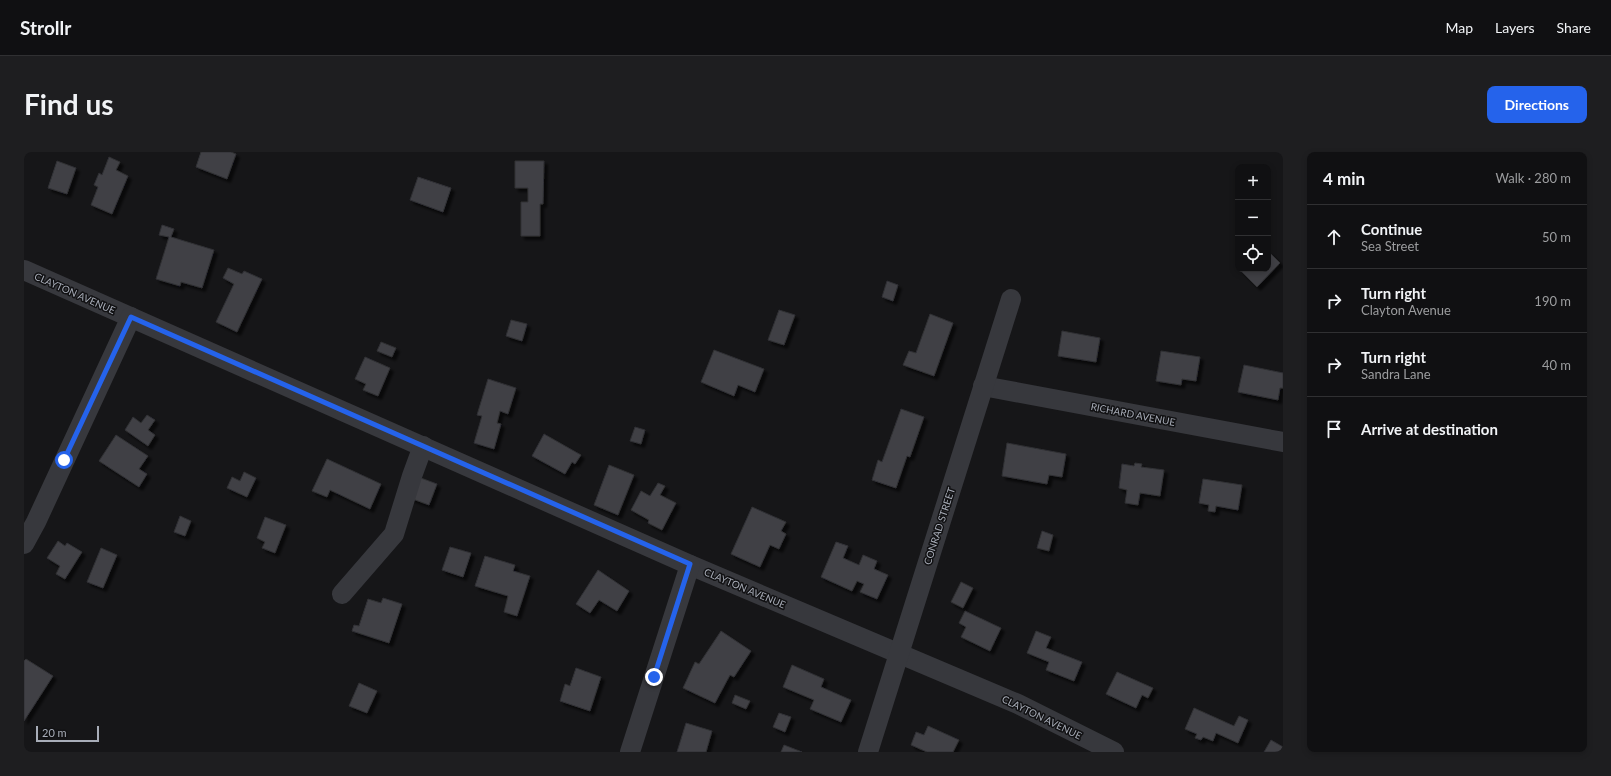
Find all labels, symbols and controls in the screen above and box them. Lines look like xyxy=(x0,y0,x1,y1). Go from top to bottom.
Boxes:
text: Strollr xyxy=(20,16,71,39)
text: Map xyxy=(1445,19,1473,36)
text: Layers xyxy=(1495,19,1535,36)
text: Share xyxy=(1557,19,1591,36)
button: Directions xyxy=(1487,86,1587,123)
text: Find us xyxy=(24,87,114,121)
map controls xyxy=(1235,164,1271,272)
button: + xyxy=(1235,164,1271,200)
text: 4 min xyxy=(1323,168,1365,189)
text: Walk · 280 m xyxy=(1495,170,1571,186)
button: − xyxy=(1235,200,1271,236)
text: Continue xyxy=(1361,220,1422,238)
icon: ahead xyxy=(1323,226,1345,248)
text: 50 m xyxy=(1542,229,1571,245)
button: locate xyxy=(1235,236,1271,272)
text: Sea Street xyxy=(1361,238,1419,254)
street label: CLAYTON AVENUE xyxy=(33,270,117,316)
text: Turn right xyxy=(1361,284,1426,302)
icon: right xyxy=(1323,290,1345,312)
text: 190 m xyxy=(1534,293,1571,309)
text: Clayton Avenue xyxy=(1361,302,1451,318)
text: Turn right xyxy=(1361,348,1426,366)
icon: right xyxy=(1323,354,1345,376)
text: 40 m xyxy=(1542,357,1571,373)
text: Sandra Lane xyxy=(1361,366,1431,382)
street label: RICHARD AVENUE xyxy=(1090,400,1176,428)
icon: arrive xyxy=(1323,418,1345,440)
text: Arrive at destination xyxy=(1361,420,1498,438)
route start xyxy=(55,451,73,469)
street label: CONRAD STREET xyxy=(921,486,957,566)
street label: CLAYTON AVENUE xyxy=(703,565,788,611)
route end xyxy=(645,668,663,686)
street label: CLAYTON AVENUE xyxy=(1000,693,1084,742)
scale bar xyxy=(36,724,99,743)
text: 20 m xyxy=(42,726,67,739)

